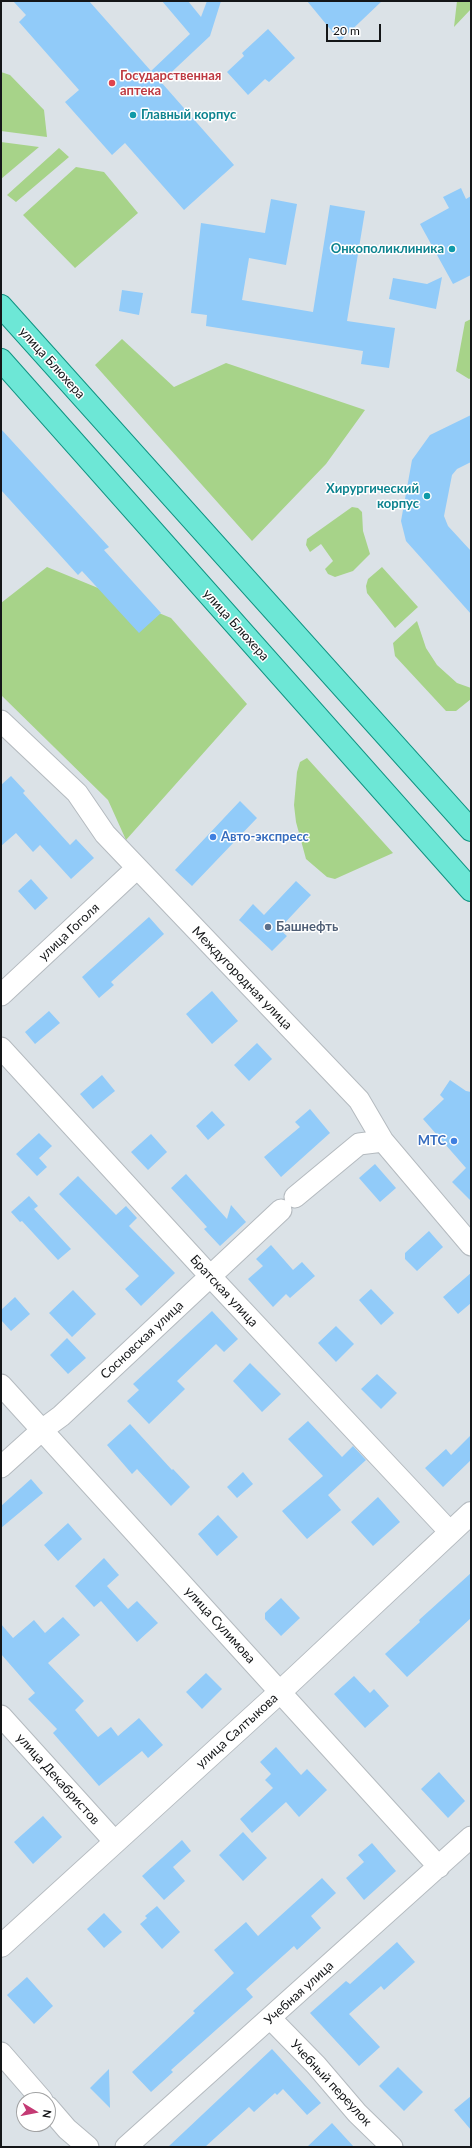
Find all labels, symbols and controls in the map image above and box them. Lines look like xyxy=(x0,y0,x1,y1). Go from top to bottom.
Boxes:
scale bar xyxy=(328,16,383,42)
text: 20 m xyxy=(333,23,360,38)
place label: Государственная аптека xyxy=(120,68,221,99)
marker: Государственная аптека xyxy=(107,78,117,88)
place label: Главный корпус xyxy=(141,107,236,123)
marker: Главный корпус xyxy=(128,110,138,120)
place label: Онкополиклиника xyxy=(331,241,444,257)
marker: Онкополиклиника xyxy=(447,244,457,254)
street label: улица Блюхера xyxy=(16,324,88,402)
place label: Хирургический корпус xyxy=(326,481,419,512)
marker: Хирургический корпус xyxy=(422,491,432,501)
street label: улица Блюхера xyxy=(200,586,272,664)
place label: Авто-экспресс xyxy=(221,829,309,845)
marker: Авто-экспресс xyxy=(208,832,218,842)
street label: улица Гоголя xyxy=(35,900,103,964)
place label: Башнефть xyxy=(276,919,338,935)
marker: Башнефть xyxy=(263,922,273,932)
street label: Междугородная улица xyxy=(189,923,295,1033)
place label: МТС xyxy=(418,1133,446,1149)
marker: МТС xyxy=(449,1136,459,1146)
street label: Братская улица xyxy=(187,1252,261,1330)
street label: Сосновская улица xyxy=(97,1297,187,1383)
street label: улица Сулимова xyxy=(181,1583,259,1667)
street label: улица Салтыкова xyxy=(193,1690,281,1772)
street label: улица Декабристов xyxy=(13,1730,103,1828)
street label: Учебная улица xyxy=(261,1958,337,2028)
street label: Учебный переулок xyxy=(287,2037,375,2129)
north arrow xyxy=(16,2092,56,2132)
text: N xyxy=(40,2109,54,2119)

